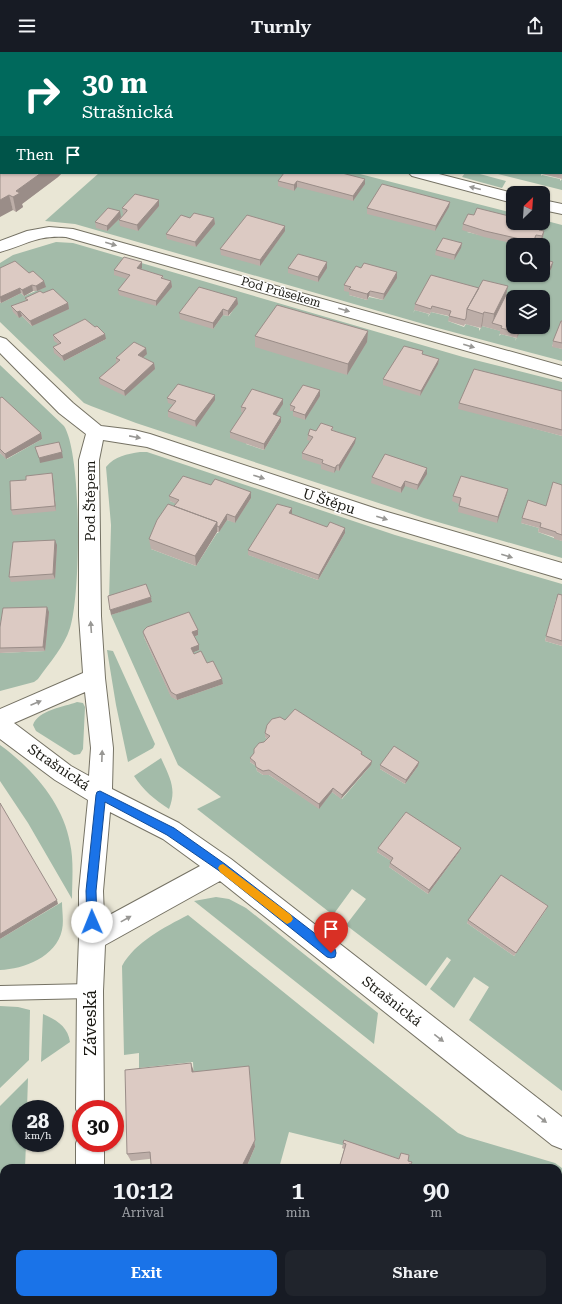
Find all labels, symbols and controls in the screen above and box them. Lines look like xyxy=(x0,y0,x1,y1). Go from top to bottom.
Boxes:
icon: menu xyxy=(16,15,38,37)
icon: share xyxy=(524,15,546,37)
text: Turnly xyxy=(251,16,311,37)
text: 30 m xyxy=(82,67,147,100)
icon: right xyxy=(16,68,68,120)
text: Strašnická xyxy=(82,101,173,122)
icon: arrive xyxy=(62,144,84,166)
text: Then xyxy=(16,146,54,164)
one-way arrow xyxy=(469,185,481,191)
north arrow xyxy=(506,186,550,230)
map controls xyxy=(506,186,550,334)
button: search xyxy=(506,238,550,282)
one-way arrow xyxy=(105,242,118,248)
street label: Pod Průsekem xyxy=(239,274,323,310)
button: layers xyxy=(506,290,550,334)
one-way arrow xyxy=(338,307,350,313)
one-way arrow xyxy=(463,343,475,349)
one-way arrow xyxy=(129,435,141,441)
street label: Pod Štěpem xyxy=(82,460,98,541)
one-way arrow xyxy=(253,475,265,481)
street label: U Štěpu xyxy=(301,485,357,517)
one-way arrow xyxy=(376,515,388,521)
one-way arrow xyxy=(501,553,513,559)
one-way arrow xyxy=(87,621,94,633)
one-way arrow xyxy=(30,700,42,706)
street label: Strašnická xyxy=(25,741,93,794)
one-way arrow xyxy=(99,749,105,762)
position arrow xyxy=(71,901,113,943)
pin xyxy=(314,912,348,953)
one-way arrow xyxy=(121,915,132,922)
icon: arrive xyxy=(320,918,342,940)
street label: Strašnická xyxy=(359,973,425,1029)
street label: Záveská xyxy=(80,990,100,1056)
one-way arrow xyxy=(434,1034,445,1043)
speed limit sign: 30 xyxy=(72,1100,124,1152)
text: 28 xyxy=(27,1109,49,1133)
one-way arrow xyxy=(536,1114,547,1123)
text: km/h xyxy=(25,1130,51,1141)
text: 10:12 xyxy=(112,1177,173,1205)
text: 1 xyxy=(291,1177,305,1205)
text: 90 xyxy=(423,1177,450,1205)
text: Arrival xyxy=(122,1205,164,1220)
text: min xyxy=(286,1205,310,1220)
text: m xyxy=(430,1205,442,1220)
button: Exit xyxy=(16,1250,277,1296)
button: Share xyxy=(285,1250,546,1296)

